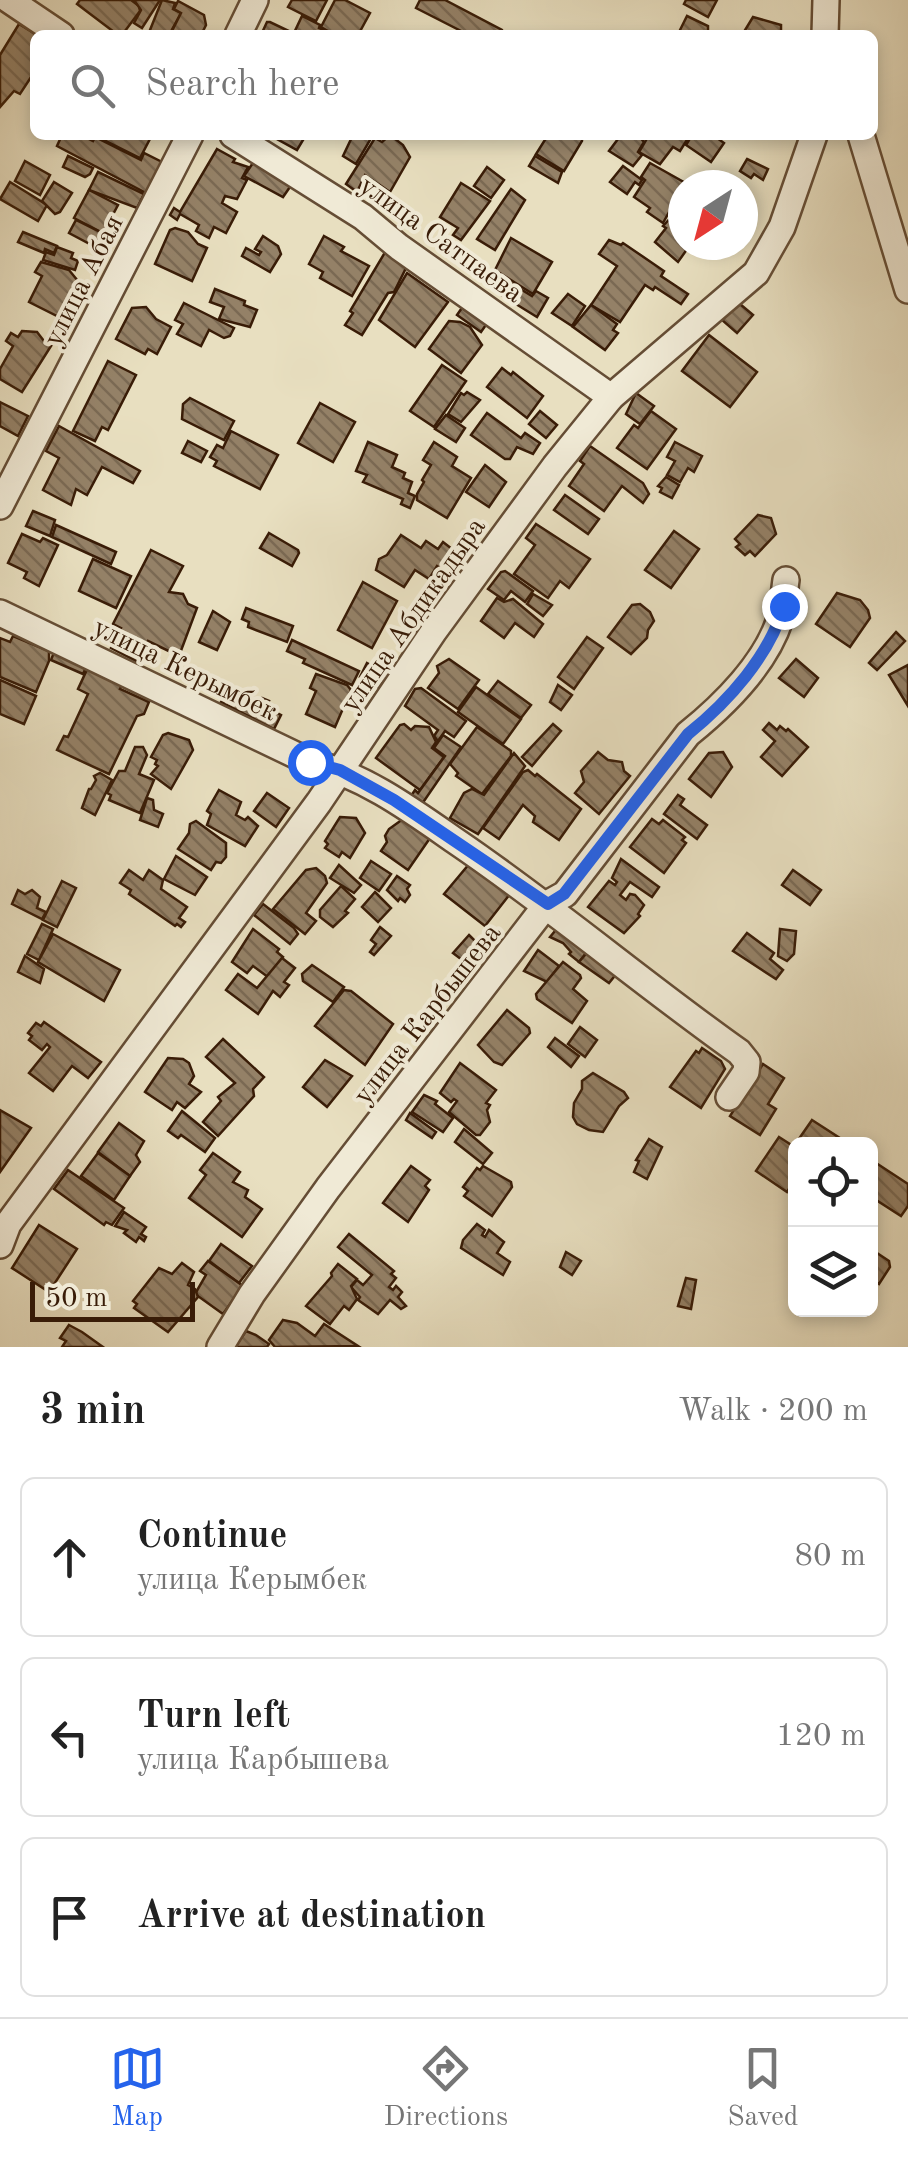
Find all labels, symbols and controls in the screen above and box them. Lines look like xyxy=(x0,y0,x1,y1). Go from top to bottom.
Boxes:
search box xyxy=(30,30,878,140)
icon: search xyxy=(65,58,120,113)
text: Search here xyxy=(145,66,340,104)
north arrow xyxy=(668,170,758,260)
street label: улица Сатпаева xyxy=(353,172,527,309)
street label: улица Абая xyxy=(40,211,130,351)
street label: улица Абдикадыра xyxy=(337,513,492,718)
route end xyxy=(762,584,808,630)
street label: улица Керымбек xyxy=(88,614,281,727)
route start xyxy=(288,740,334,786)
street label: улица Карбышева xyxy=(349,919,507,1110)
map controls xyxy=(788,1137,878,1317)
button: locate xyxy=(788,1137,878,1227)
button: layers xyxy=(788,1227,878,1317)
scale bar xyxy=(30,1277,195,1322)
text: 50 m xyxy=(45,1285,108,1313)
text: 3 min xyxy=(40,1391,146,1433)
text: Walk · 200 m xyxy=(678,1396,868,1428)
text: Continue xyxy=(137,1518,287,1556)
icon: ahead xyxy=(42,1530,97,1585)
text: 80 m xyxy=(795,1541,866,1573)
text: улица Керымбек xyxy=(137,1565,367,1597)
text: Turn left xyxy=(137,1698,290,1736)
icon: left xyxy=(42,1710,97,1765)
text: 120 m xyxy=(776,1721,866,1753)
text: улица Карбышева xyxy=(137,1745,389,1777)
icon: arrive xyxy=(42,1890,97,1945)
text: Arrive at destination xyxy=(137,1898,486,1936)
tab: Map xyxy=(110,2041,165,2136)
tab: Directions xyxy=(384,2041,508,2136)
tab: Saved xyxy=(727,2041,798,2136)

